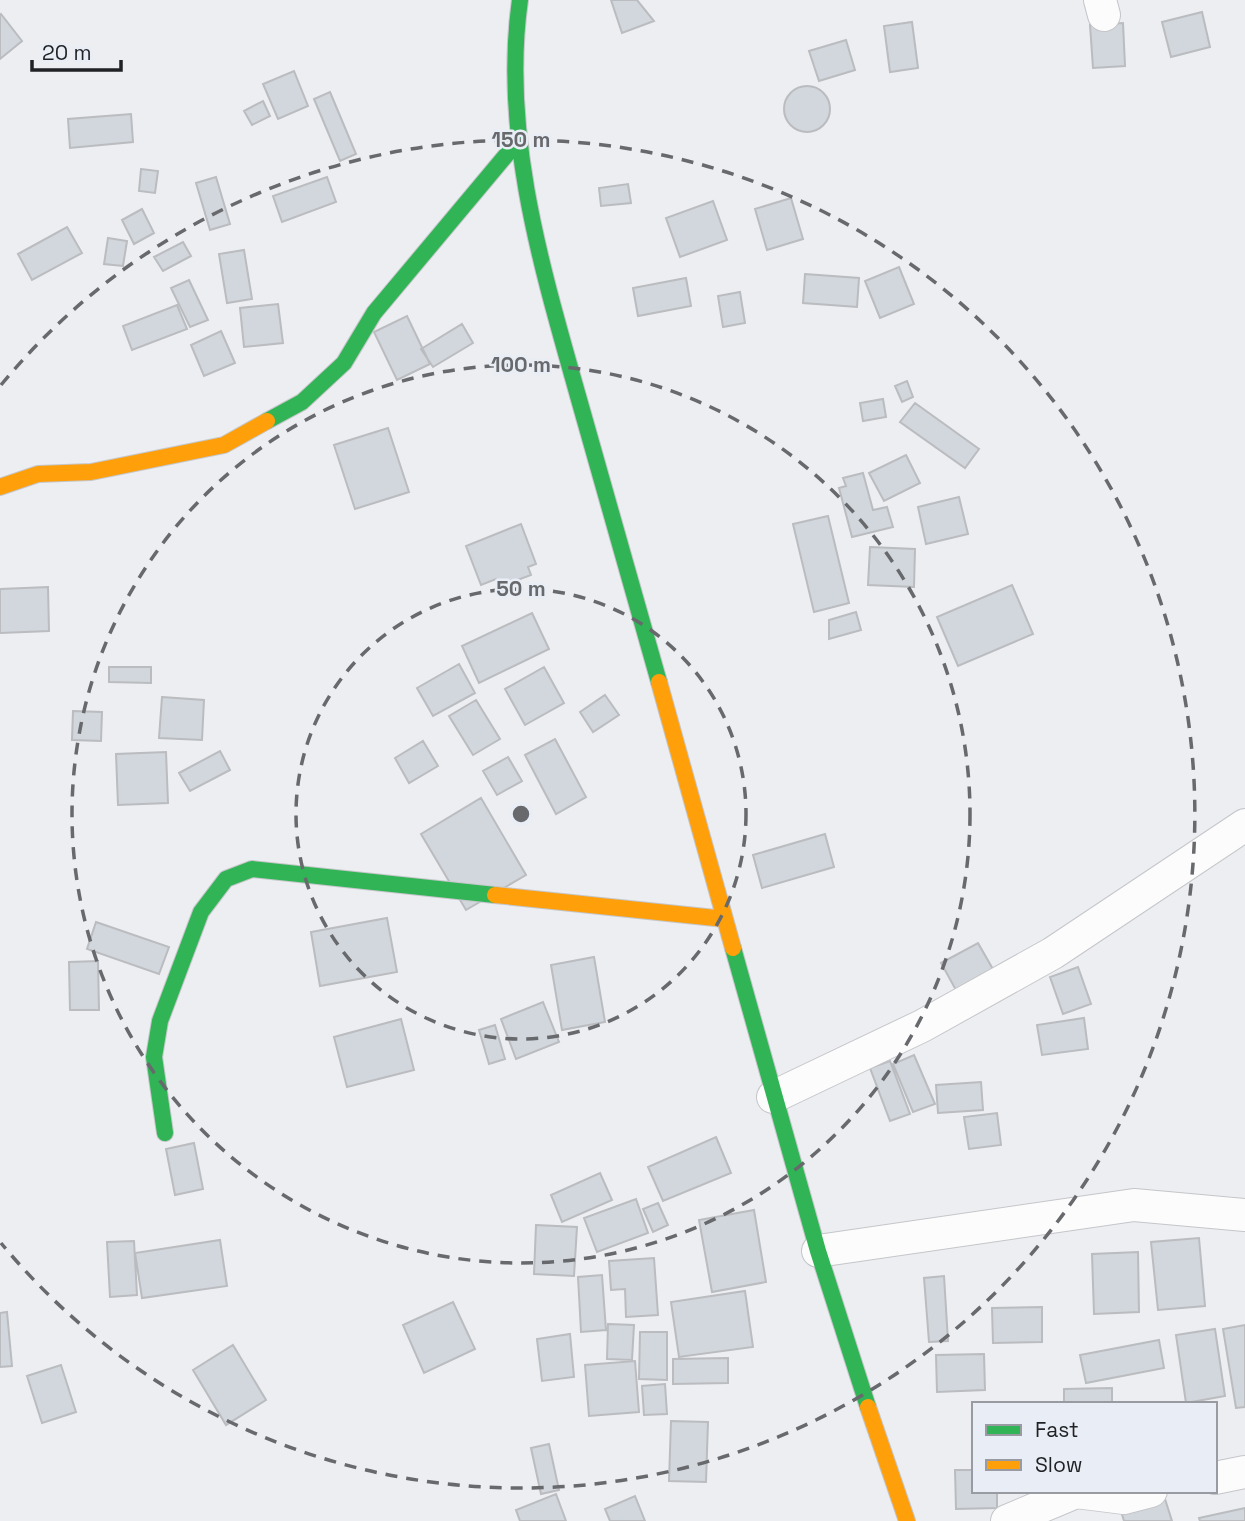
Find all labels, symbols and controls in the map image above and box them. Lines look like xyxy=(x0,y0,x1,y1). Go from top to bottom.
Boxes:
scale bar xyxy=(32,28,121,72)
text: 20 m xyxy=(42,39,92,66)
text: 150 m xyxy=(492,126,550,153)
text: 100 m xyxy=(491,351,551,378)
text: 50 m xyxy=(496,575,546,602)
centre of rings xyxy=(509,802,533,826)
legend xyxy=(972,1402,1217,1493)
text: Fast xyxy=(1035,1416,1079,1443)
text: Slow xyxy=(1035,1451,1083,1478)

